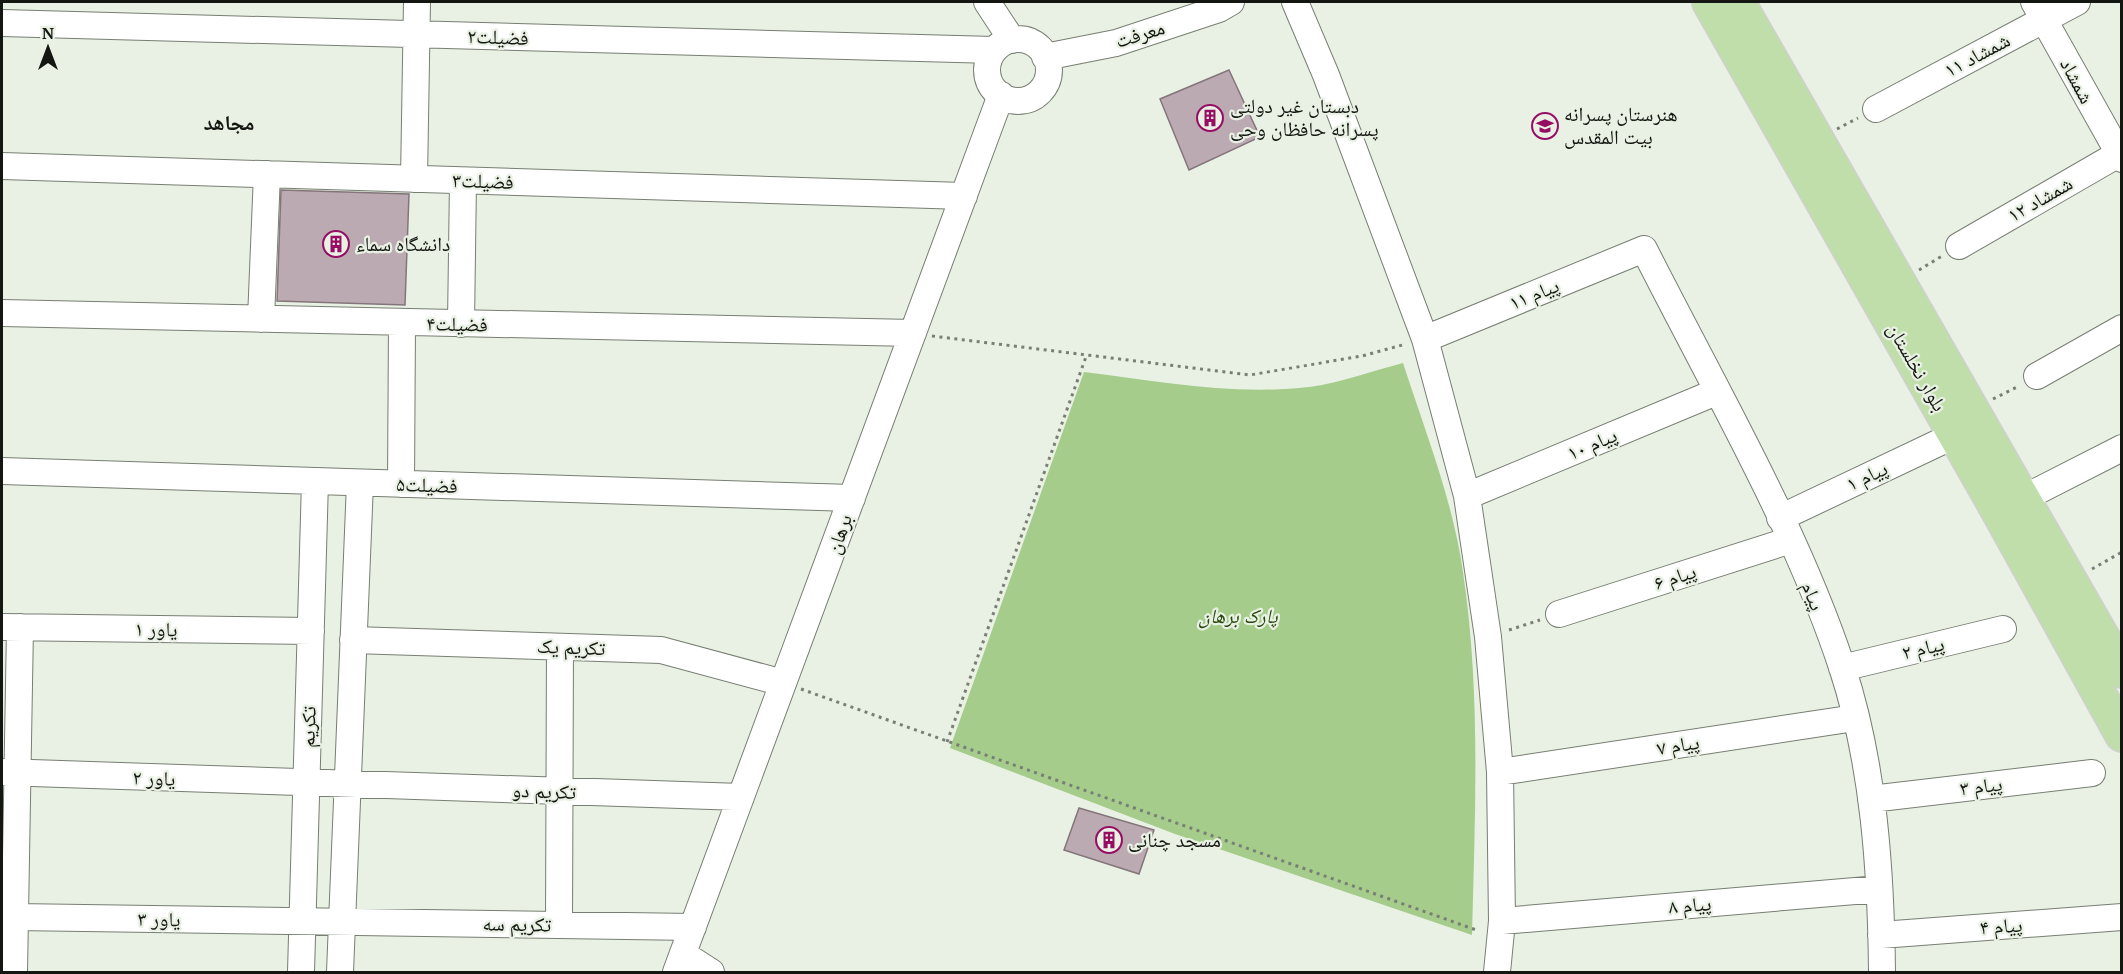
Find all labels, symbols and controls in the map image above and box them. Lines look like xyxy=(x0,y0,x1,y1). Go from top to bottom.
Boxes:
street label: معرفت xyxy=(1112,13,1168,54)
north arrow xyxy=(18,18,78,78)
text: N xyxy=(42,22,54,44)
street label: فضیلت۲ xyxy=(467,22,529,51)
street label: شمشاد ۱۱ xyxy=(1939,26,2014,83)
street label: شمشاد xyxy=(2054,53,2101,108)
place label: دبستان غیر دولتی پسرانه حافظان وحی xyxy=(1230,92,1379,142)
place label: هنرستان پسرانه بیت المقدس xyxy=(1564,100,1678,150)
building icon: دبستان غیر دولتی پسرانه حافظان وحی xyxy=(1195,103,1225,133)
district label: مجاهد xyxy=(204,108,254,136)
school or university icon: هنرستان پسرانه بیت المقدس xyxy=(1530,111,1560,141)
street label: فضیلت۳ xyxy=(452,166,514,195)
street label: شمشاد ۱۲ xyxy=(2002,169,2077,228)
building icon: دانشگاه سماء xyxy=(321,229,351,259)
place label: دانشگاه سماء xyxy=(356,230,450,257)
street label: پیام ۱۱ xyxy=(1505,271,1563,317)
street label: فضیلت۴ xyxy=(426,309,488,338)
street label: بلوار نخلستان xyxy=(1881,318,1954,416)
street label: پیام ۱۰ xyxy=(1563,421,1621,467)
street label: پیام ۱ xyxy=(1842,454,1892,498)
street label: فضیلت۵ xyxy=(396,470,458,499)
street label: برهان xyxy=(819,510,858,557)
street label: پیام ۶ xyxy=(1650,557,1700,597)
street label: پیام xyxy=(1795,577,1831,615)
park label: پارک برهان xyxy=(1198,602,1278,629)
street label: یاور ۱ xyxy=(134,615,178,642)
street label: پیام ۲ xyxy=(1899,630,1947,666)
street label: تکریم یک xyxy=(536,632,606,662)
street label: تکریم xyxy=(293,706,323,748)
street label: پیام ۷ xyxy=(1655,728,1701,762)
street label: یاور ۲ xyxy=(132,763,176,792)
street label: پیام ۳ xyxy=(1958,769,2004,803)
street label: تکریم دو xyxy=(512,776,577,806)
building icon: مسجد چنانی xyxy=(1094,825,1124,855)
place label: مسجد چنانی xyxy=(1128,826,1221,853)
street label: پیام ۸ xyxy=(1667,889,1713,921)
street label: یاور ۳ xyxy=(137,905,181,932)
street label: تکریم سه xyxy=(482,909,552,939)
street label: پیام ۴ xyxy=(1979,911,2023,941)

